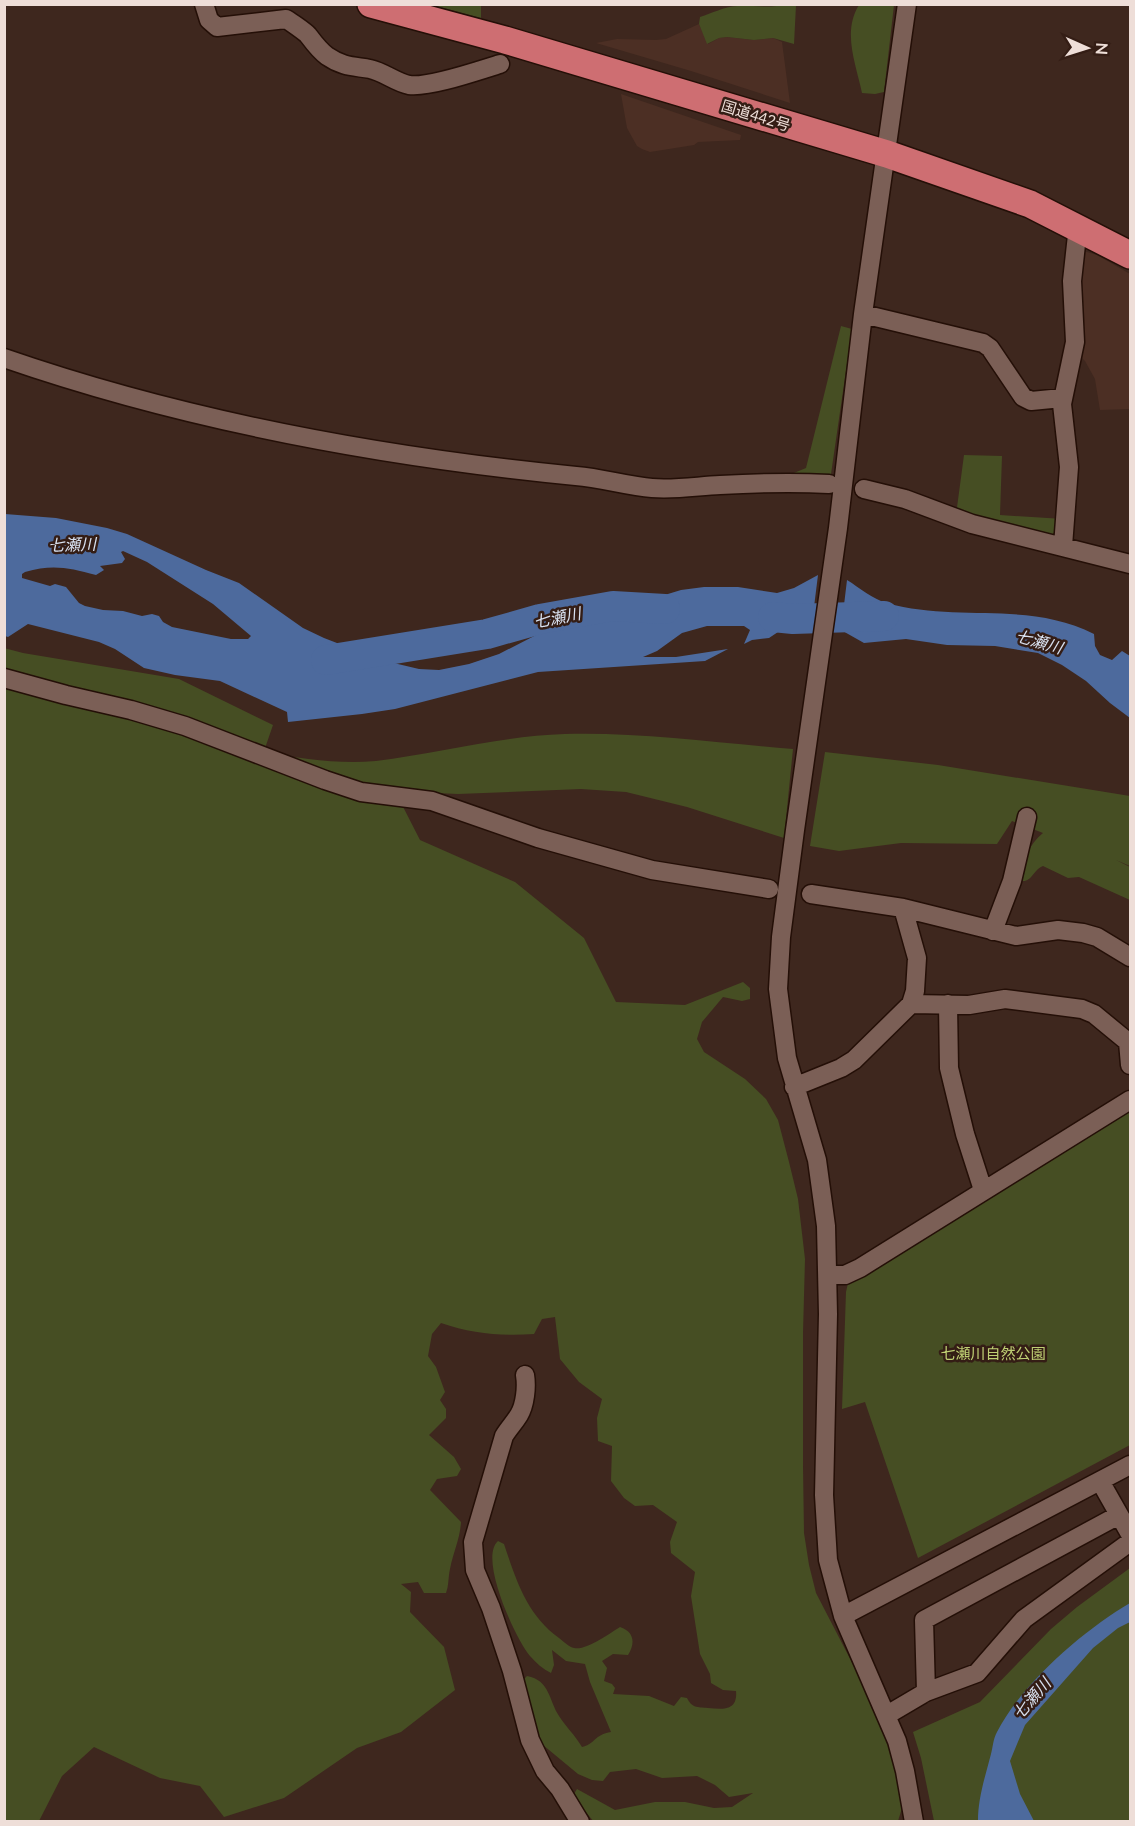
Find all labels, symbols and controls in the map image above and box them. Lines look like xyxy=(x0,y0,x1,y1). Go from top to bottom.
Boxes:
north arrow xyxy=(1057,18,1117,78)
text: N xyxy=(1093,42,1112,55)
street label: 国道442号 xyxy=(719,96,793,134)
water label: 七瀬川 xyxy=(48,534,98,554)
water label: 七瀬川 xyxy=(532,603,584,631)
water label: 七瀬川 xyxy=(1013,625,1067,657)
park label: 七瀬川自然公園 xyxy=(940,1344,1046,1362)
water label: 七瀬川 xyxy=(1008,1672,1055,1722)

